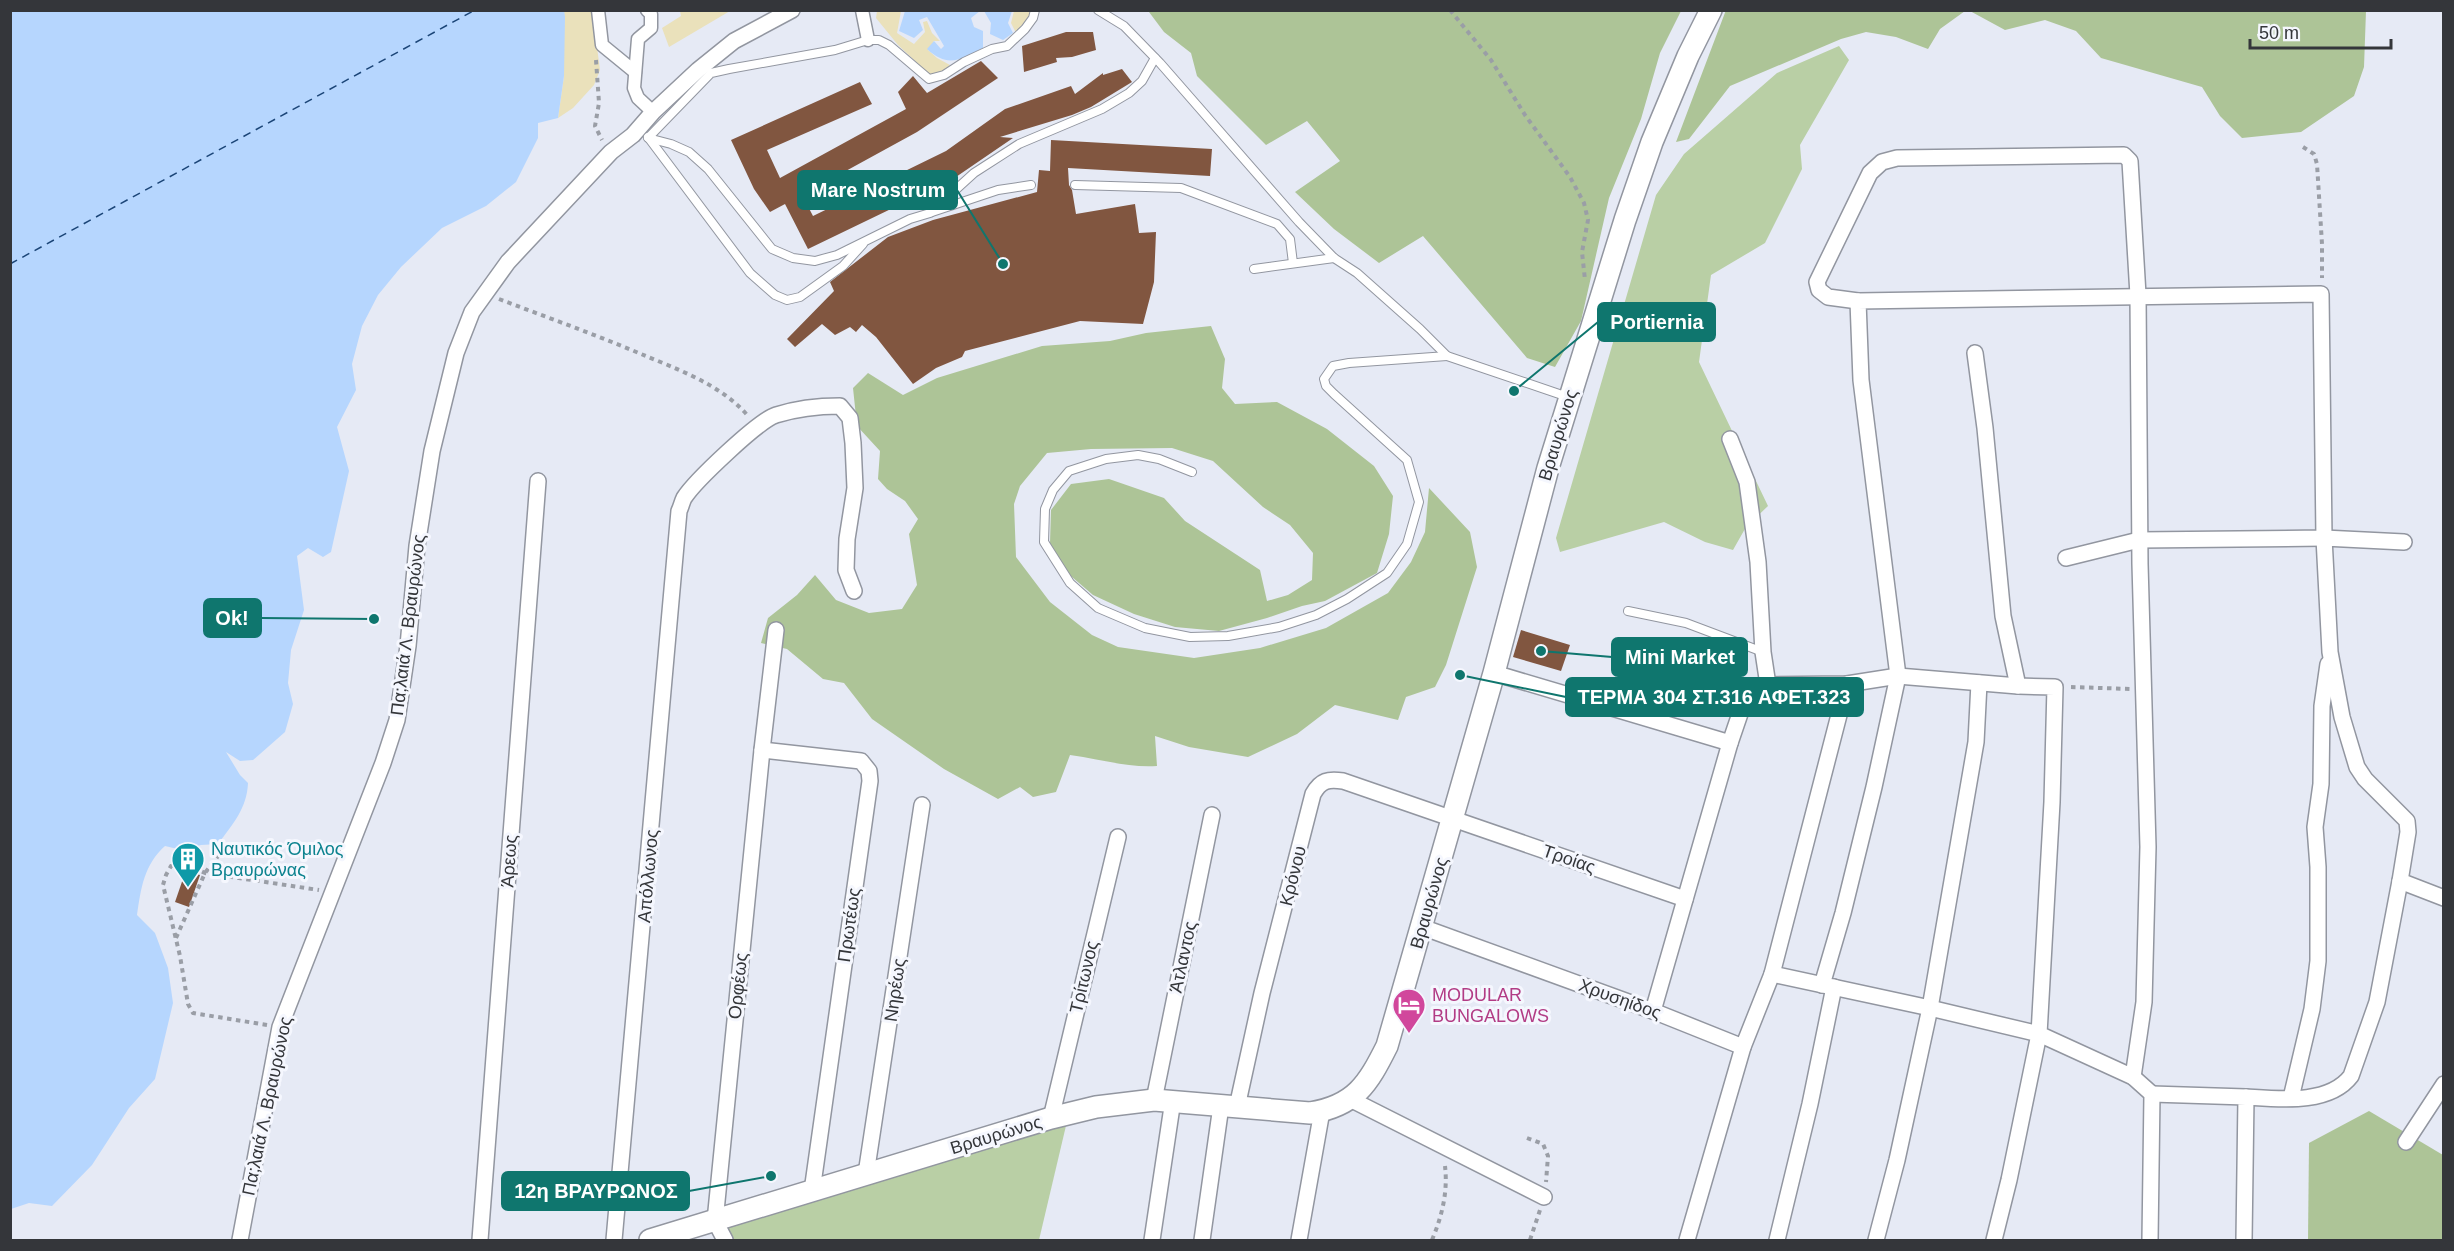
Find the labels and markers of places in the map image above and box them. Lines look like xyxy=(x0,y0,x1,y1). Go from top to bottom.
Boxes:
callout: Mare Nostrum xyxy=(798,171,957,209)
callout: Portiernia xyxy=(1598,303,1715,341)
callout: Ok! xyxy=(204,599,261,637)
callout: Mini Market xyxy=(1612,638,1747,676)
callout: ΤΕΡΜΑ 304 ΣΤ.316 ΑΦΕΤ.323 xyxy=(1566,678,1863,716)
place label: Ναυτικός Όμιλος Βραυρώνας xyxy=(211,839,344,880)
building icon: Ναυτικός Όμιλος Βραυρώνας xyxy=(170,841,206,888)
place label: MODULAR BUNGALOWS xyxy=(1432,985,1549,1026)
hotel icon: MODULAR BUNGALOWS xyxy=(1391,987,1427,1034)
callout: 12η ΒΡΑΥΡΩΝΟΣ xyxy=(502,1172,689,1210)

